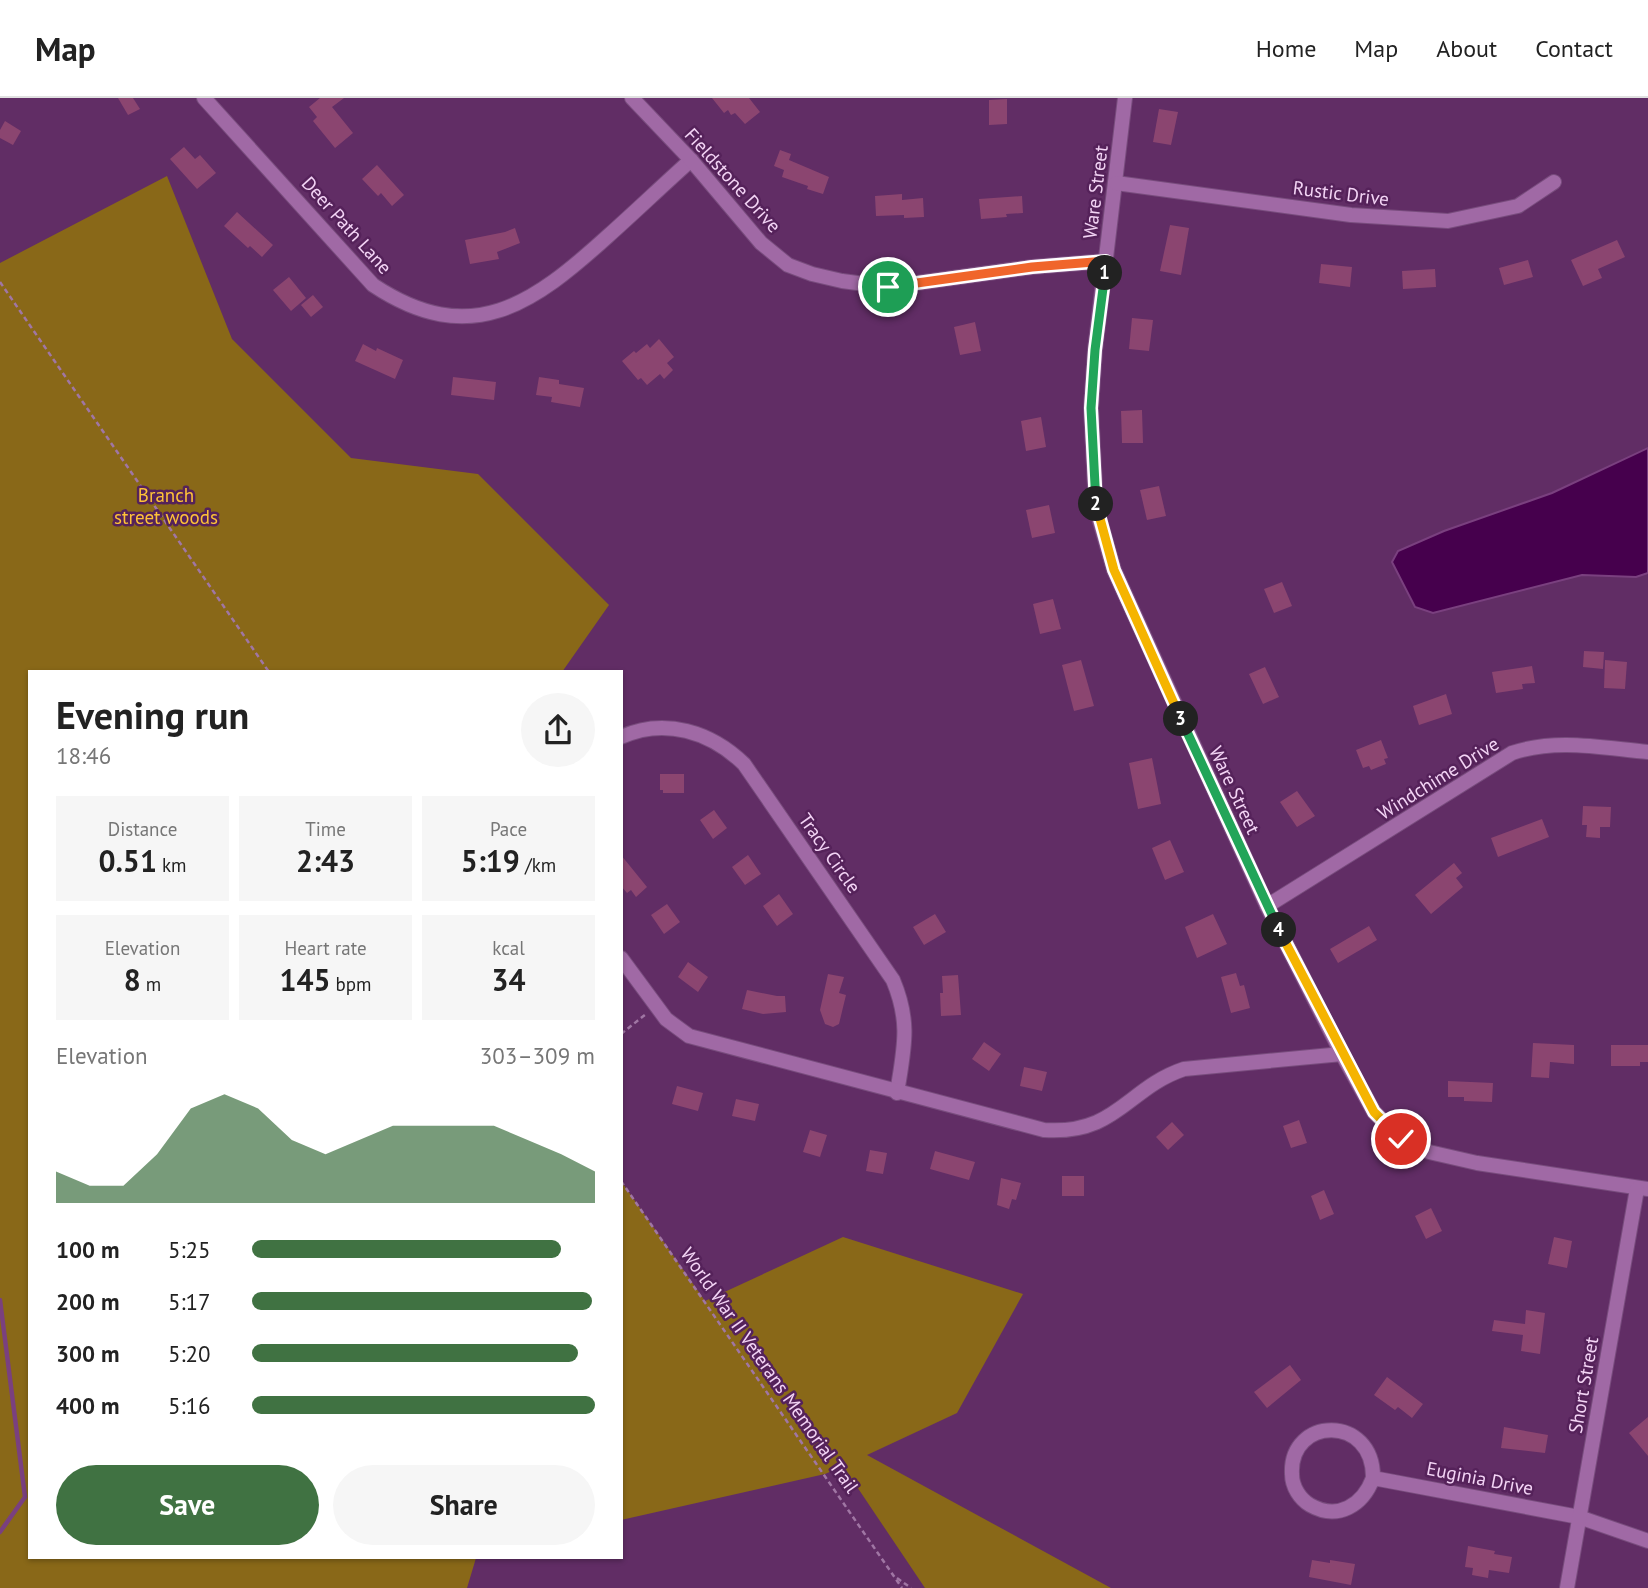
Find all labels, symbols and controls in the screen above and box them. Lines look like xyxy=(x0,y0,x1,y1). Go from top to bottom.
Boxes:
text: Map xyxy=(35,27,96,70)
text: Home xyxy=(1256,33,1316,64)
text: Map xyxy=(1354,33,1398,64)
text: About xyxy=(1436,33,1497,64)
text: Contact xyxy=(1535,33,1613,64)
street label: Fieldstone Drive xyxy=(680,123,786,237)
street label: Ware Street xyxy=(1077,143,1113,240)
street label: Deer Path Lane xyxy=(297,171,397,279)
street label: Rustic Drive xyxy=(1292,175,1390,211)
pin: 1 xyxy=(1088,256,1122,290)
pin xyxy=(858,257,918,317)
text: 1 xyxy=(1099,260,1110,284)
icon: arrive xyxy=(869,268,907,306)
park label: Branch street woods xyxy=(114,483,218,529)
pin: 2 xyxy=(1078,486,1114,522)
text: 2 xyxy=(1090,491,1101,515)
text: Evening run xyxy=(56,690,249,739)
button: share xyxy=(521,693,595,767)
pin: 3 xyxy=(1164,702,1198,736)
text: 3 xyxy=(1175,706,1186,730)
street label: Windchime Drive xyxy=(1373,731,1503,825)
text: 18:46 xyxy=(56,741,111,770)
street label: Ware Street xyxy=(1204,742,1266,838)
street label: Tracy Circle xyxy=(794,808,866,898)
text: Distance xyxy=(108,817,177,841)
text: Time xyxy=(305,817,346,841)
text: Pace xyxy=(490,817,527,841)
text: 0.51 xyxy=(98,841,157,880)
text: 2:43 xyxy=(296,841,355,880)
text: 5:19 xyxy=(461,841,520,880)
text: km xyxy=(157,853,187,877)
text: /km xyxy=(520,853,556,877)
pin: 4 xyxy=(1262,912,1296,948)
text: 4 xyxy=(1273,917,1284,941)
text: Elevation xyxy=(105,936,180,960)
text: Heart rate xyxy=(284,936,367,960)
text: kcal xyxy=(492,936,525,960)
text: 8 xyxy=(124,960,141,999)
text: 145 xyxy=(279,960,330,999)
text: 34 xyxy=(491,960,526,999)
text: m xyxy=(141,972,161,996)
text: bpm xyxy=(330,972,372,996)
text: Elevation xyxy=(56,1041,148,1070)
text: 303–309 m xyxy=(480,1041,595,1070)
pin xyxy=(1371,1109,1431,1169)
icon: check xyxy=(1382,1120,1420,1158)
text: 100 m xyxy=(56,1235,119,1264)
text: 5:25 xyxy=(168,1235,211,1264)
street label: World War II Veterans Memorial Trail xyxy=(676,1243,865,1498)
text: 200 m xyxy=(56,1287,119,1316)
text: 5:17 xyxy=(168,1287,211,1316)
street label: Short Street xyxy=(1563,1334,1603,1435)
text: 300 m xyxy=(56,1339,119,1368)
text: 5:20 xyxy=(168,1339,211,1368)
text: 400 m xyxy=(56,1391,119,1420)
text: 5:16 xyxy=(168,1391,211,1420)
street label: Euginia Drive xyxy=(1425,1456,1535,1500)
button: Save xyxy=(56,1465,319,1545)
button: Share xyxy=(333,1465,595,1545)

